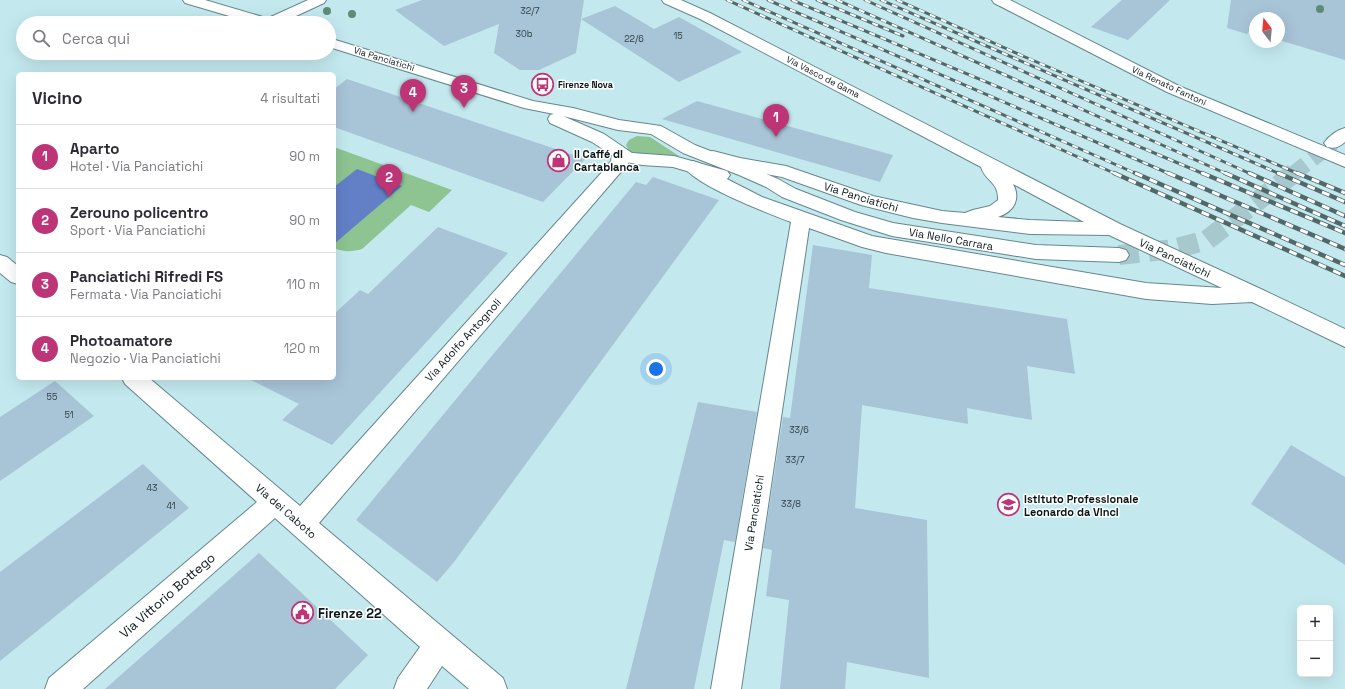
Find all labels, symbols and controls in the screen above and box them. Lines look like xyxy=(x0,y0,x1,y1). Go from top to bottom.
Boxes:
house number: 32/7 xyxy=(520,5,540,17)
north arrow xyxy=(1249,12,1285,48)
search box xyxy=(16,16,336,60)
icon: search xyxy=(30,27,52,49)
house number: 30b xyxy=(515,28,533,40)
text: Cerca qui xyxy=(62,29,130,48)
house number: 15 xyxy=(673,30,683,42)
house number: 22/6 xyxy=(624,33,644,45)
street label: Via Panciatichi xyxy=(352,44,416,74)
street label: Via Vasco de Gama xyxy=(784,53,862,101)
street label: Via Renato Fantoni xyxy=(1130,63,1208,109)
bus stop icon: Firenze Nova xyxy=(529,72,555,98)
pin: 3 xyxy=(451,75,477,108)
pin: 4 xyxy=(400,79,426,112)
place label: Firenze Nova xyxy=(558,79,613,91)
text: Vicino xyxy=(32,87,82,109)
text: 4 risultati xyxy=(260,90,320,107)
pin: 1 xyxy=(763,104,789,137)
text: Aparto xyxy=(70,139,119,158)
shop icon: Il Caffé di Cartabianca xyxy=(545,147,571,173)
place label: Il Caffé di Cartabianca xyxy=(574,147,640,174)
text: 1 xyxy=(42,148,48,165)
text: 90 m xyxy=(289,148,320,165)
text: Hotel · Via Panciatichi xyxy=(70,158,203,175)
pin: 2 xyxy=(376,164,402,197)
street label: Via Panciatichi xyxy=(822,179,900,215)
text: Zerouno policentro xyxy=(70,203,208,222)
text: 2 xyxy=(41,212,49,229)
text: 90 m xyxy=(289,212,320,229)
text: Sport · Via Panciatichi xyxy=(70,222,205,239)
street label: Via Nello Carrara xyxy=(908,225,995,253)
street label: Via Panciatichi xyxy=(1137,235,1213,281)
text: Panciatichi Rifredi FS xyxy=(70,267,223,286)
text: 3 xyxy=(41,276,49,293)
text: 110 m xyxy=(286,276,320,293)
text: Fermata · Via Panciatichi xyxy=(70,286,221,303)
street label: Via Adolfo Antognoli xyxy=(422,295,504,385)
text: Photoamatore xyxy=(70,331,173,350)
text: 4 xyxy=(41,340,49,357)
text: 120 m xyxy=(284,340,320,357)
text: Negozio · Via Panciatichi xyxy=(70,350,221,367)
your location xyxy=(646,359,666,379)
house number: 55 xyxy=(47,391,57,403)
house number: 51 xyxy=(64,409,74,421)
house number: 33/6 xyxy=(789,424,809,436)
house number: 33/7 xyxy=(785,454,805,466)
street label: Via Panciatichi xyxy=(741,473,767,552)
street label: Via dei Caboto xyxy=(253,481,320,542)
house number: 43 xyxy=(146,482,158,494)
school or university icon: Istituto Professionale Leonardo da Vinci xyxy=(995,492,1021,518)
place label: Istituto Professionale Leonardo da Vinci xyxy=(1024,492,1139,519)
house number: 33/8 xyxy=(781,498,801,510)
house number: 41 xyxy=(166,500,176,512)
street label: Via Vittorio Bottego xyxy=(116,549,219,642)
public building icon: Firenze 22 xyxy=(289,600,315,626)
place label: Firenze 22 xyxy=(318,605,382,622)
map controls xyxy=(1297,605,1333,677)
button: + xyxy=(1297,605,1333,641)
button: − xyxy=(1297,641,1333,677)

